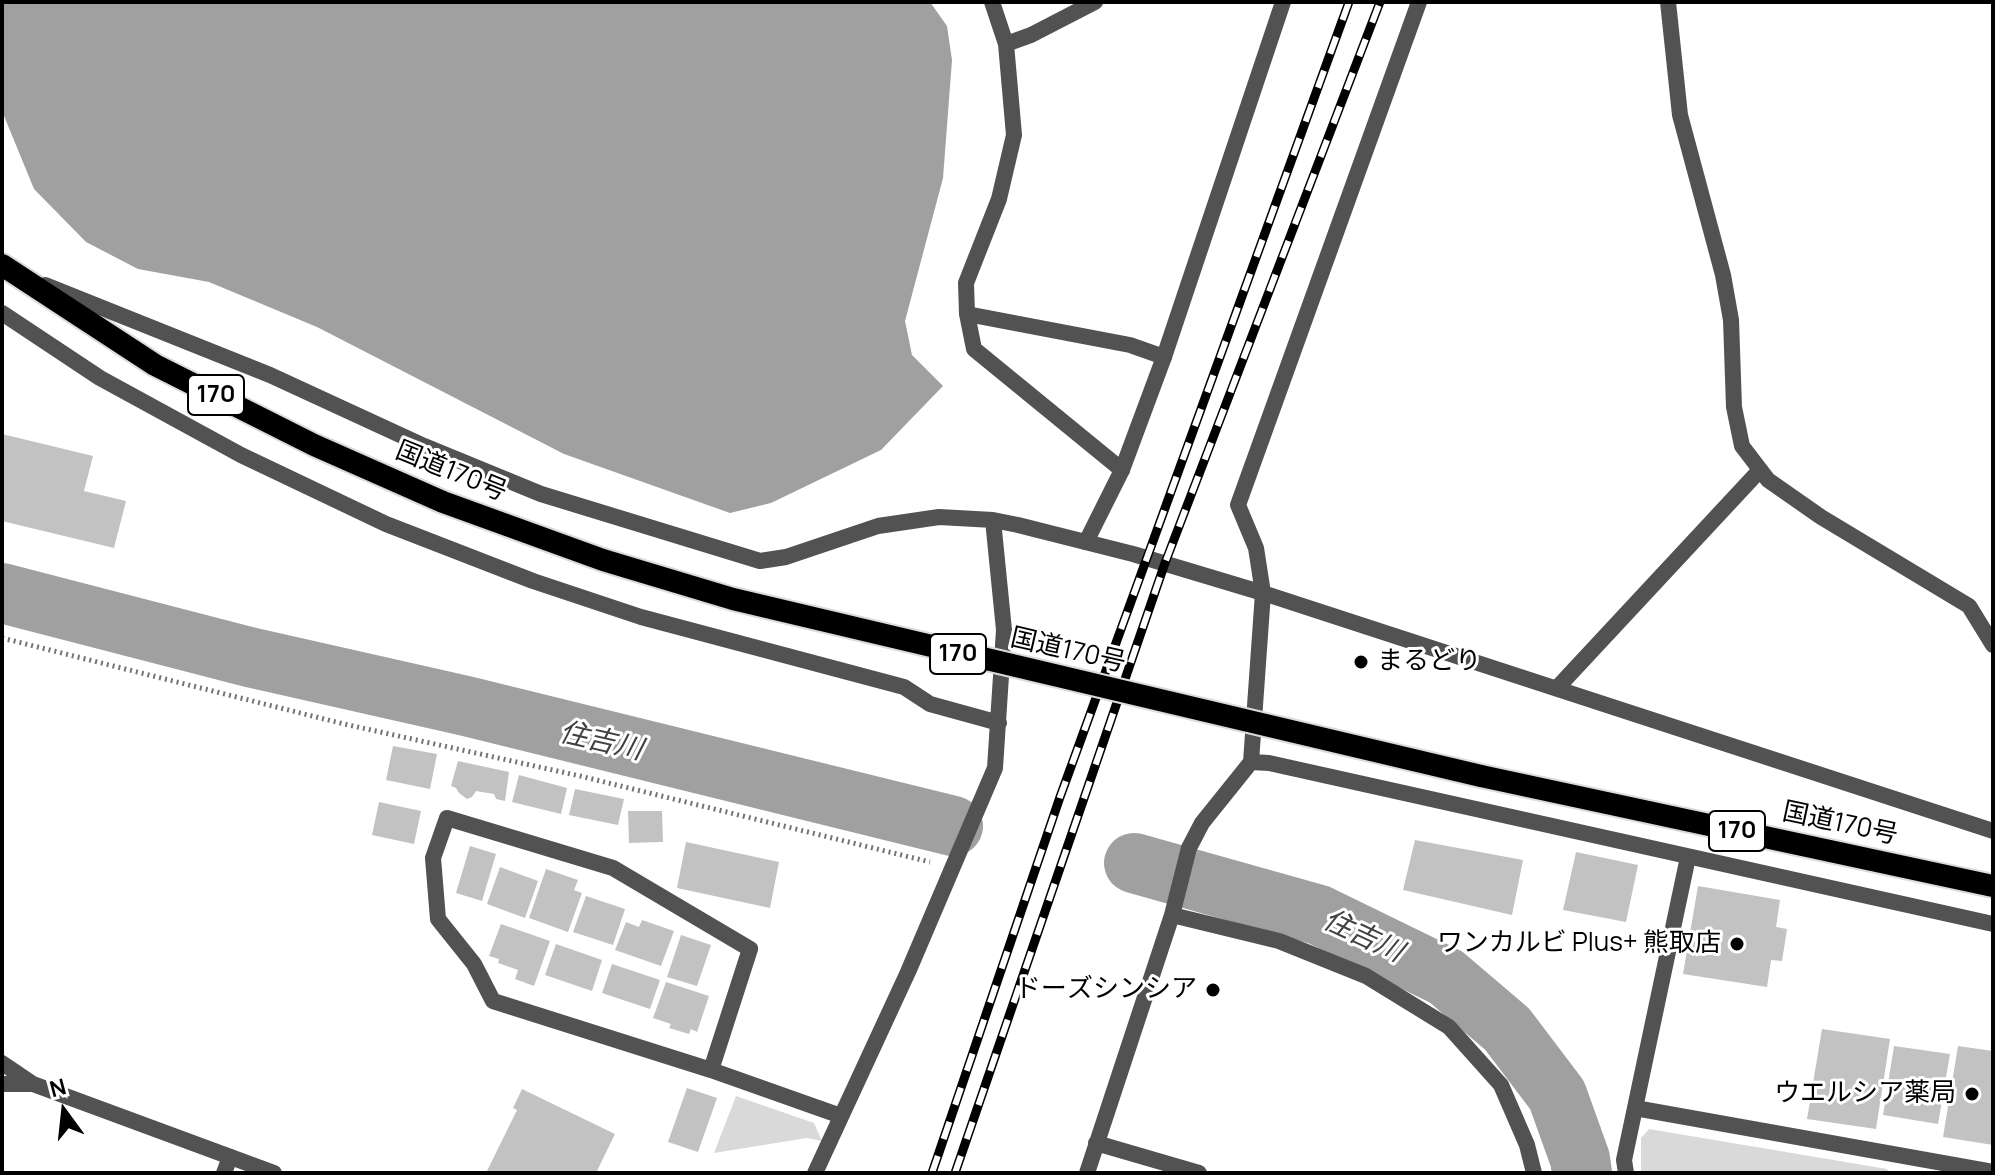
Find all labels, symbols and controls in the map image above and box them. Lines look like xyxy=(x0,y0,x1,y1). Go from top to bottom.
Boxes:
road number: 170 xyxy=(188,375,244,415)
street label: 国道170号 xyxy=(391,436,511,508)
street label: 国道170号 xyxy=(1007,623,1129,679)
road number: 170 xyxy=(930,634,986,674)
place label: まるどり xyxy=(1377,646,1481,678)
marker: まるどり xyxy=(1352,653,1370,671)
water label: 住吉川 xyxy=(556,716,646,768)
street label: 国道170号 xyxy=(1780,797,1900,851)
road number: 170 xyxy=(1709,811,1765,851)
water label: 住吉川 xyxy=(1318,904,1408,970)
place label: ワンカルビ Plus+ 熊取店 xyxy=(1437,928,1721,960)
marker: ワンカルビ Plus+ 熊取店 xyxy=(1728,935,1746,953)
place label: ドーズシンシア xyxy=(1015,974,1197,1006)
marker: ドーズシンシア xyxy=(1204,981,1222,999)
north arrow xyxy=(24,1071,104,1151)
text: N xyxy=(46,1071,69,1104)
place label: ウエルシア薬局 xyxy=(1774,1078,1956,1110)
marker: ウエルシア薬局 xyxy=(1963,1085,1981,1103)

